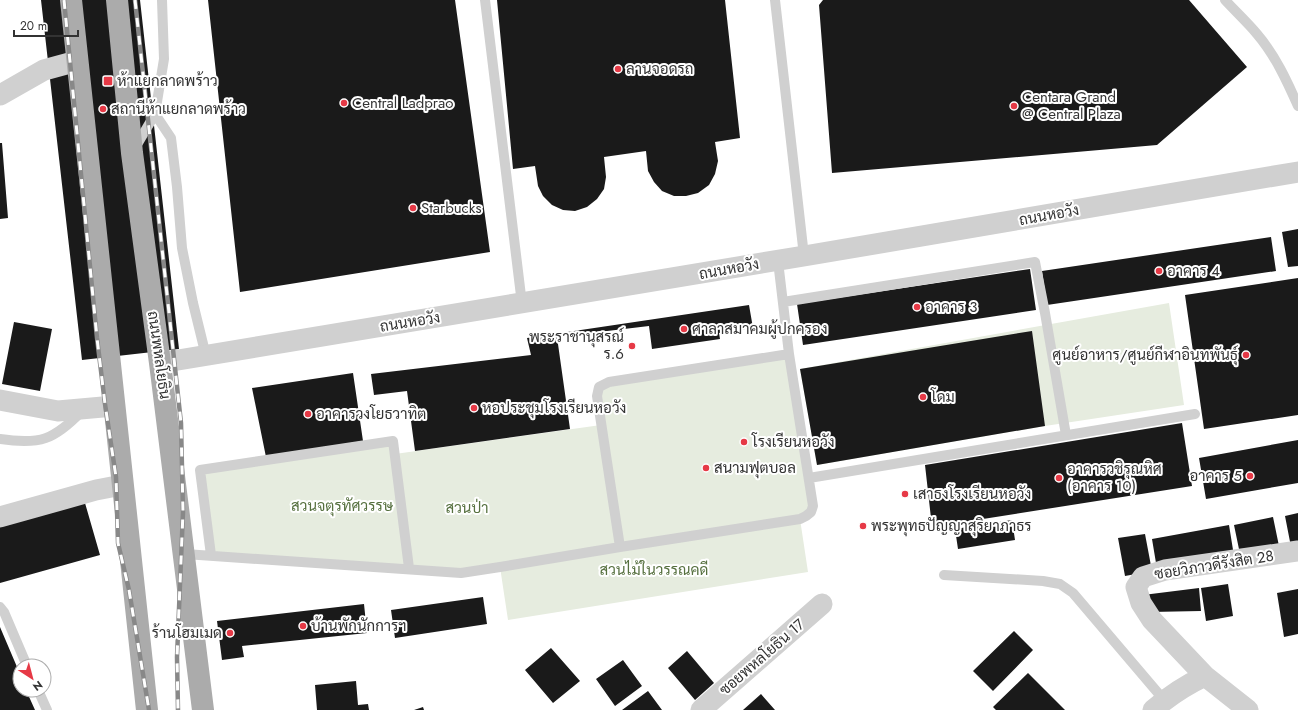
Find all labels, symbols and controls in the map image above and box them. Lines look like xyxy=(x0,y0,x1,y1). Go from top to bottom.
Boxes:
scale bar xyxy=(14,12,78,38)
text: 20 m xyxy=(20,17,47,35)
place label: ลานจอดรถ xyxy=(626,58,694,80)
marker: ลานจอดรถ xyxy=(613,64,623,74)
place label: ห้าแยกลาดพร้าว xyxy=(117,70,218,92)
marker: ห้าแยกลาดพร้าว xyxy=(102,75,114,87)
place label: Centara Grand @ Central Plaza xyxy=(1022,86,1121,125)
place label: Central Ladprao xyxy=(352,92,453,114)
place label: สถานีห้าแยกลาดพร้าว xyxy=(111,98,246,120)
marker: Central Ladprao xyxy=(339,98,349,108)
marker: Centara Grand @ Central Plaza xyxy=(1009,101,1019,111)
marker: สถานีห้าแยกลาดพร้าว xyxy=(98,104,108,114)
place label: Starbucks xyxy=(421,197,481,219)
street label: ถนนหอวัง xyxy=(1017,199,1081,231)
marker: Starbucks xyxy=(408,203,418,213)
street label: ถนนหอวัง xyxy=(697,253,761,285)
place label: อาคาร 4 xyxy=(1167,260,1220,282)
marker: อาคาร 4 xyxy=(1154,266,1164,276)
place label: อาคาร 3 xyxy=(925,296,977,318)
marker: อาคาร 3 xyxy=(912,302,922,312)
street label: ถนนหอวัง xyxy=(378,306,442,338)
street label: ถนนพหลโยธิน xyxy=(142,309,176,401)
place label: ศาลาสมาคมผู้ปกครอง xyxy=(692,318,827,340)
marker: ศาลาสมาคมผู้ปกครอง xyxy=(679,324,689,334)
place label: พระราชานุสรณ์ ร.6 xyxy=(529,326,624,365)
marker: พระราชานุสรณ์ ร.6 xyxy=(627,341,637,351)
place label: ศูนย์อาหาร/ศูนย์กีฬาอินทพันธุ์ xyxy=(1052,344,1238,366)
marker: ศูนย์อาหาร/ศูนย์กีฬาอินทพันธุ์ xyxy=(1241,350,1251,360)
place label: โดม xyxy=(930,386,955,408)
marker: โดม xyxy=(918,392,928,402)
place label: หอประชุมโรงเรียนหอวัง xyxy=(482,397,626,419)
place label: อาคารวงโยธวาทิต xyxy=(316,403,426,425)
marker: หอประชุมโรงเรียนหอวัง xyxy=(469,403,479,413)
marker: อาคารวงโยธวาทิต xyxy=(303,409,313,419)
place label: โรงเรียนหอวัง xyxy=(751,431,835,453)
marker: โรงเรียนหอวัง xyxy=(739,437,749,447)
place label: สนามฟุตบอล xyxy=(714,457,796,479)
place label: อาคารวชิรุณหิศ (อาคาร 10) xyxy=(1067,458,1162,497)
marker: สนามฟุตบอล xyxy=(701,463,711,473)
place label: อาคาร 5 xyxy=(1189,465,1242,487)
marker: อาคาร 5 xyxy=(1245,471,1255,481)
marker: อาคารวชิรุณหิศ (อาคาร 10) xyxy=(1054,473,1064,483)
place label: เสาธงโรงเรียนหอวัง xyxy=(913,483,1031,505)
marker: เสาธงโรงเรียนหอวัง xyxy=(900,489,910,499)
park label: สวนจตุรทัศวรรษ xyxy=(291,495,394,517)
park label: สวนป่า xyxy=(445,497,489,519)
place label: พระพุทธปัญญาสุริยาภาธร xyxy=(871,515,1032,537)
marker: พระพุทธปัญญาสุริยาภาธร xyxy=(858,521,868,531)
street label: ซอยวิภาวดีรังสิต 28 xyxy=(1153,545,1275,585)
park label: สวนไม้ในวรรณคดี xyxy=(600,559,708,581)
street label: ซอยพหลโยธิน 17 xyxy=(715,614,810,700)
place label: บ้านพักนักการฯ xyxy=(311,615,407,637)
marker: บ้านพักนักการฯ xyxy=(298,621,308,631)
place label: ร้านโฮมเมด xyxy=(152,622,222,644)
marker: ร้านโฮมเมด xyxy=(225,628,235,638)
north arrow xyxy=(12,658,52,698)
text: N xyxy=(30,677,46,695)

